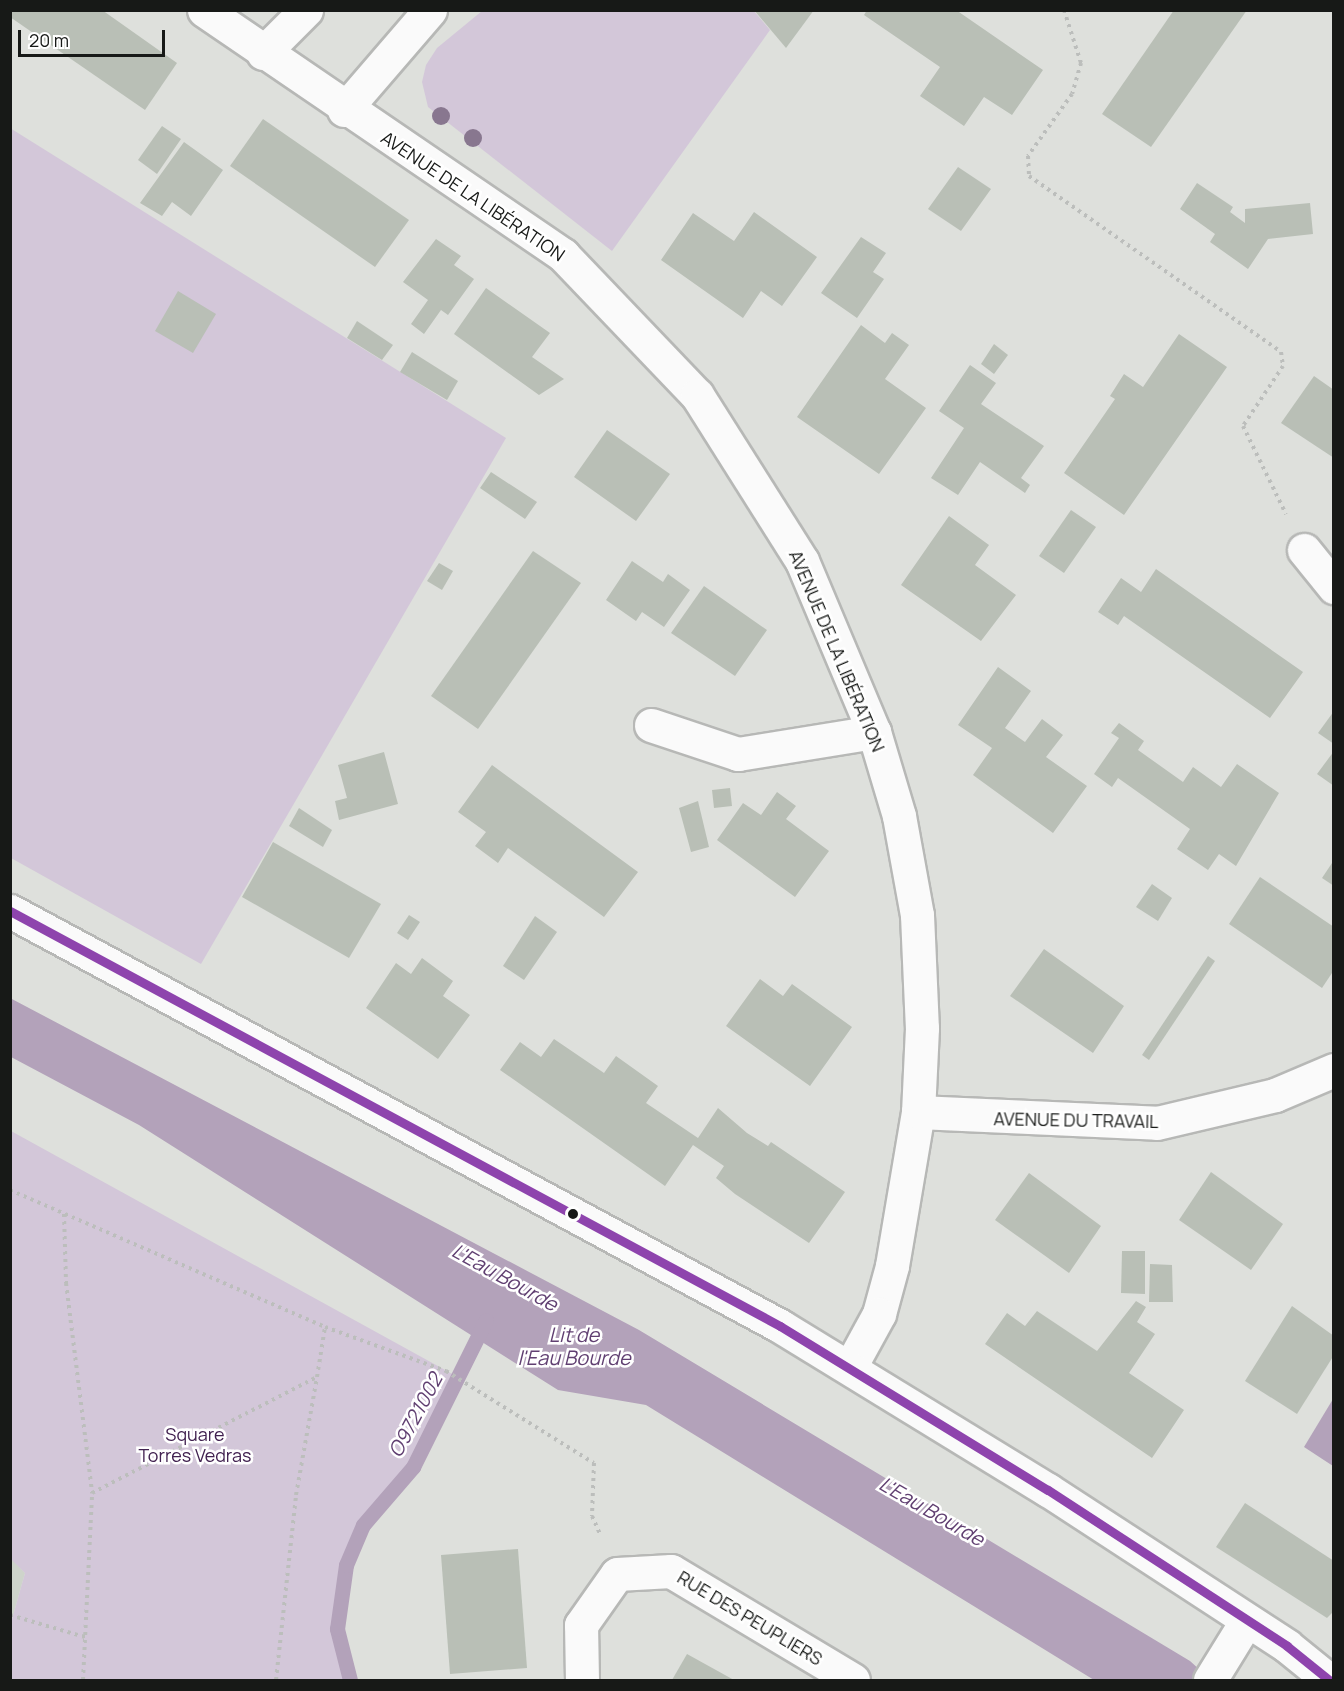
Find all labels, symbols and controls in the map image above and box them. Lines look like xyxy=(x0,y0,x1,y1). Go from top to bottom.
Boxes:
scale bar xyxy=(21,18,168,56)
text: 20 m xyxy=(29,28,69,52)
street label: AVENUE DE LA LIBÉRATION xyxy=(377,126,569,266)
street label: AVENUE DE LA LIBÉRATION xyxy=(785,547,889,755)
street label: AVENUE DU TRAVAIL xyxy=(993,1108,1159,1132)
unlabelled marker xyxy=(567,1208,579,1220)
water label: L'Eau Bourde xyxy=(448,1238,562,1316)
water label: Lit de l'Eau Bourde xyxy=(517,1323,631,1370)
water label: O9721002 xyxy=(383,1369,447,1461)
park label: Square Torres Vedras xyxy=(139,1424,251,1466)
water label: L'Eau Bourde xyxy=(875,1471,989,1551)
street label: RUE DES PEUPLIERS xyxy=(674,1566,826,1670)

